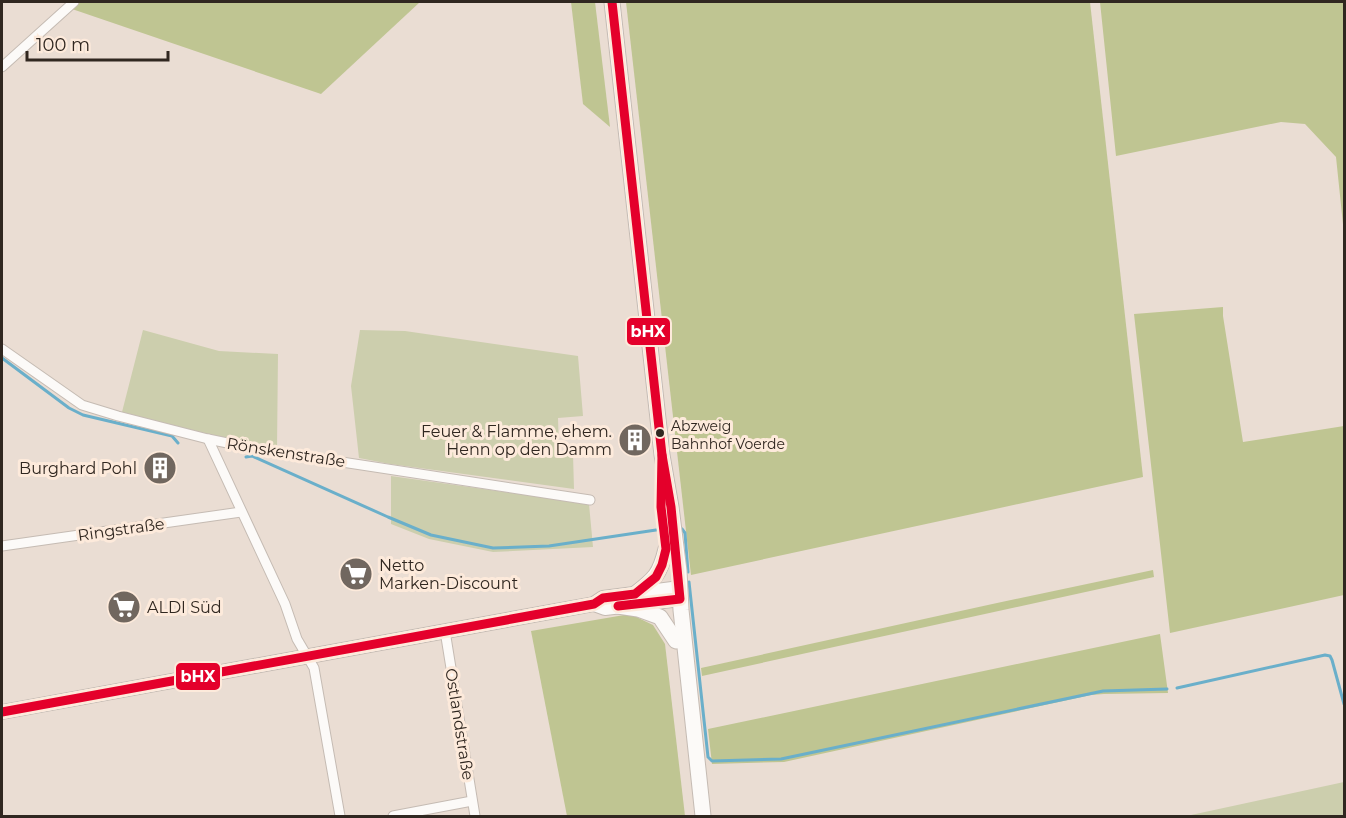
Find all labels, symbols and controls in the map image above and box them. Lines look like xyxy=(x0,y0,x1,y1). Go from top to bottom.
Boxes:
scale bar xyxy=(27,24,168,62)
text: 100 m xyxy=(36,34,90,56)
line badge: bHX xyxy=(626,317,671,346)
text: bHX xyxy=(630,322,666,341)
place label: Abzweig Bahnhof Voerde xyxy=(671,417,785,453)
place label: Feuer & Flamme, ehem. Henn op den Damm xyxy=(421,422,612,459)
building icon: Feuer & Flamme, ehem. Henn op den Damm xyxy=(617,422,653,458)
marker: Abzweig Bahnhof Voerde xyxy=(654,427,666,439)
street label: Rönskenstraße xyxy=(225,434,347,471)
building icon: Burghard Pohl xyxy=(142,450,178,486)
place label: Burghard Pohl xyxy=(19,459,137,478)
street label: Ringstraße xyxy=(76,514,166,545)
supermarket icon: Netto Marken-Discount xyxy=(338,556,374,592)
place label: Netto Marken-Discount xyxy=(379,556,519,593)
supermarket icon: ALDI Süd xyxy=(106,589,142,625)
place label: ALDI Süd xyxy=(147,598,222,617)
line badge: bHX xyxy=(175,662,221,691)
text: bHX xyxy=(180,667,216,686)
street label: Ostlandstraße xyxy=(441,667,478,781)

